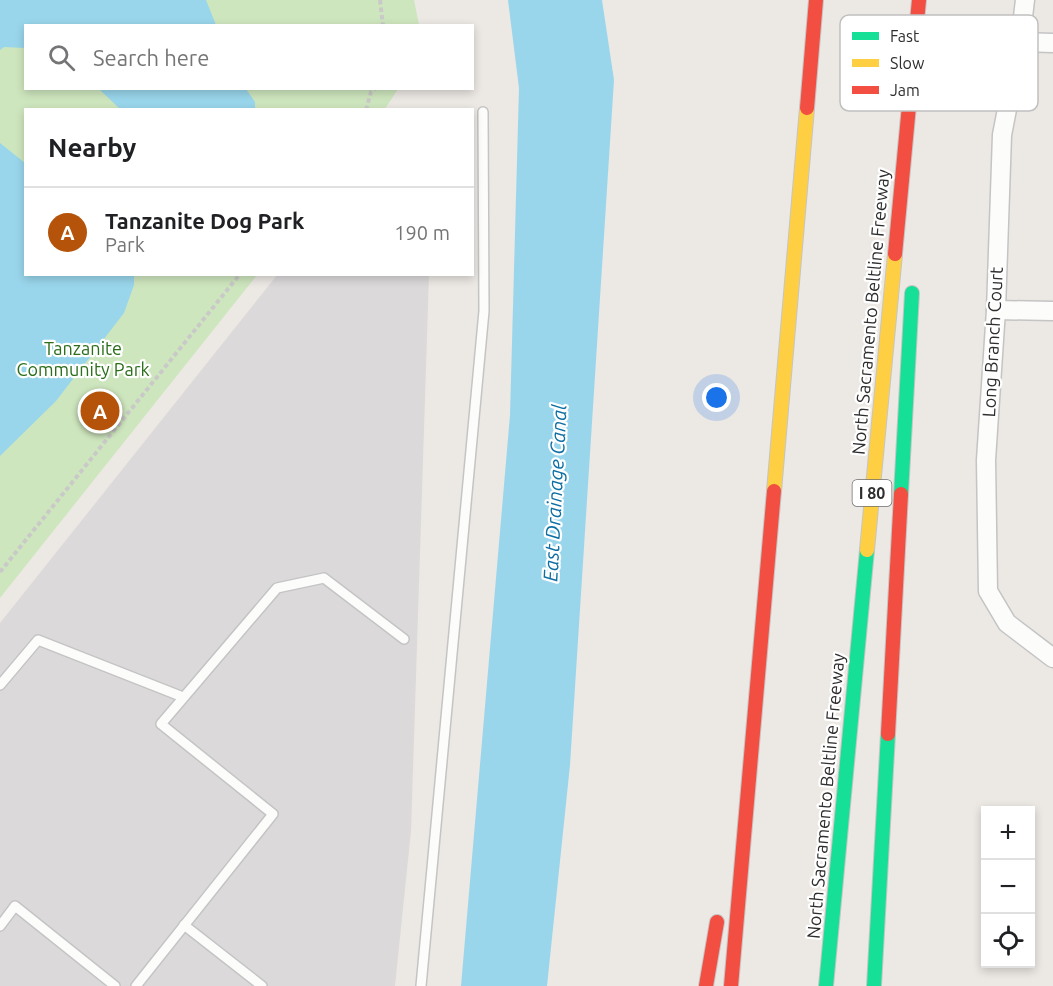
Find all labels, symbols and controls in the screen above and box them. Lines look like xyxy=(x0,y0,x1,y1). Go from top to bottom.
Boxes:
legend xyxy=(840,15,1038,111)
search box xyxy=(24,24,474,90)
text: Fast xyxy=(890,27,920,45)
icon: search xyxy=(45,41,78,74)
text: Search here xyxy=(93,45,209,70)
text: Slow xyxy=(890,54,925,72)
text: Jam xyxy=(890,81,920,99)
text: Nearby xyxy=(48,133,136,162)
street label: North Sacramento Beltline Freeway xyxy=(848,168,892,456)
text: Tanzanite Dog Park xyxy=(105,208,304,233)
text: A xyxy=(60,221,75,244)
text: 190 m xyxy=(394,221,450,244)
text: Park xyxy=(105,233,145,256)
street label: Long Branch Court xyxy=(978,266,1006,418)
park label: Tanzanite Community Park xyxy=(16,338,150,379)
your location xyxy=(702,383,731,412)
pin: A xyxy=(80,388,120,434)
water label: East Drainage Canal xyxy=(538,403,571,582)
road number: I 80 xyxy=(852,480,892,506)
street label: North Sacramento Beltline Freeway xyxy=(803,652,847,940)
map controls xyxy=(981,806,1035,968)
button: + xyxy=(981,806,1035,860)
button: − xyxy=(981,860,1035,914)
button: locate xyxy=(981,914,1035,968)

